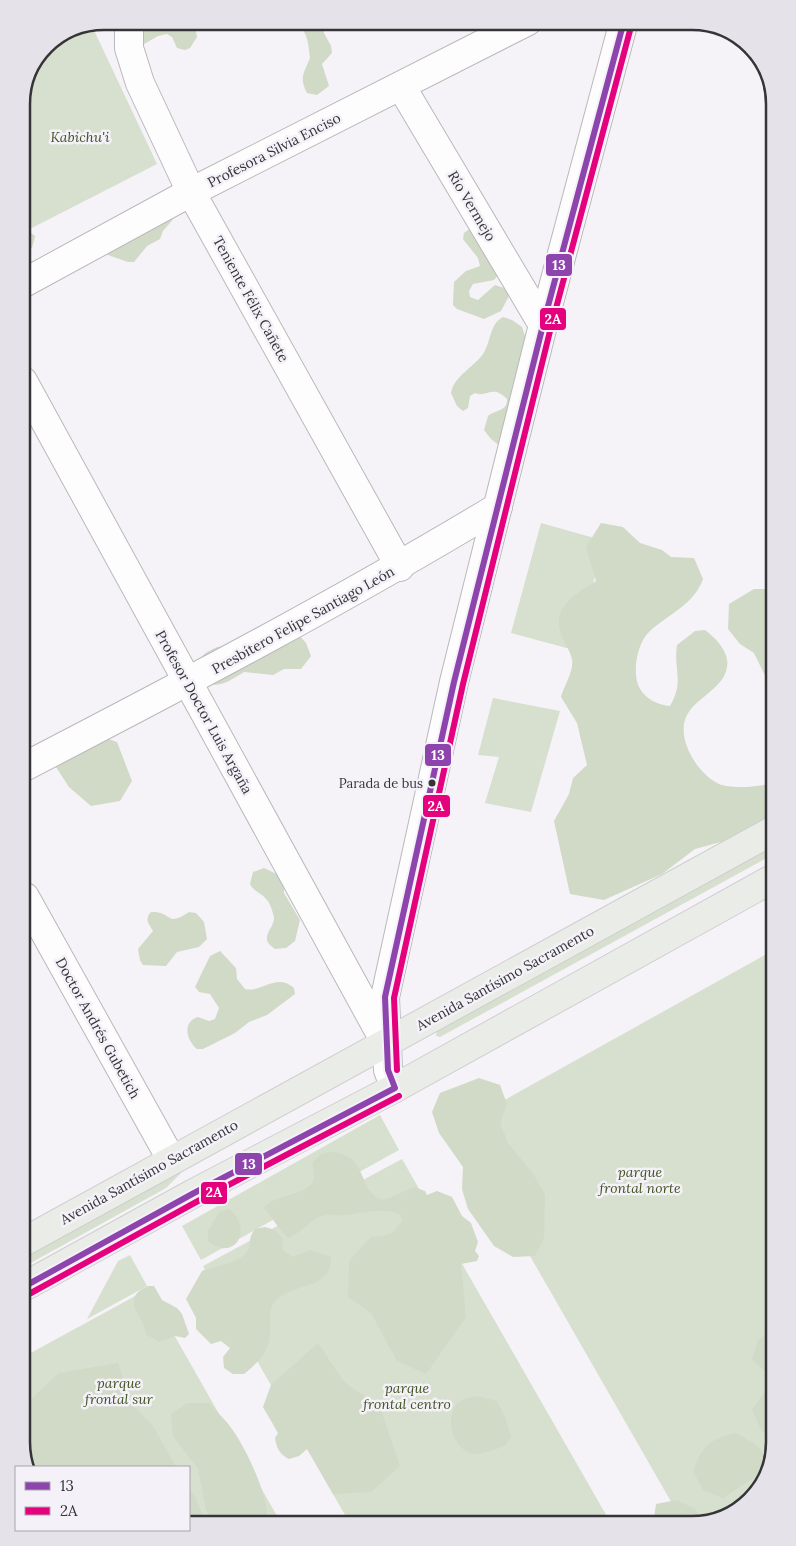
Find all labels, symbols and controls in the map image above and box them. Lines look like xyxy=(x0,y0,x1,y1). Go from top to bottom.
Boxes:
street label: Profesora Silvia Enciso xyxy=(204,109,344,191)
park label: Kabichu'i xyxy=(51,128,110,146)
street label: Río Vermejo xyxy=(444,168,500,244)
street label: Teniente Félix Cañete xyxy=(209,233,293,365)
line badge: 13 xyxy=(545,253,573,277)
text: 13 xyxy=(552,256,566,274)
line badge: 2A xyxy=(539,307,567,331)
text: 2A xyxy=(545,310,562,328)
street label: Presbítero Felipe Santiago León xyxy=(209,562,398,678)
street label: Profesor Doctor Luis Argaña xyxy=(151,627,257,797)
line badge: 13 xyxy=(424,743,452,767)
text: 13 xyxy=(431,746,445,764)
place label: Parada de bus xyxy=(339,775,423,792)
marker: Parada de bus xyxy=(427,778,437,788)
line badge: 2A xyxy=(422,794,451,818)
text: 2A xyxy=(428,797,445,815)
street label: Avenida Santísimo Sacramento xyxy=(412,922,597,1035)
street label: Doctor Andrés Gubetich xyxy=(52,954,144,1102)
street label: Avenida Santísimo Sacramento xyxy=(56,1116,241,1229)
line badge: 13 xyxy=(234,1152,263,1176)
text: 13 xyxy=(242,1155,256,1173)
park label: parque frontal norte xyxy=(597,1163,681,1197)
line badge: 2A xyxy=(200,1181,228,1205)
text: 2A xyxy=(206,1183,223,1201)
park label: parque frontal sur xyxy=(83,1374,154,1408)
park label: parque frontal centro xyxy=(361,1379,451,1413)
legend xyxy=(15,1466,190,1531)
text: 13 xyxy=(60,1476,74,1495)
text: 2A xyxy=(60,1501,78,1520)

